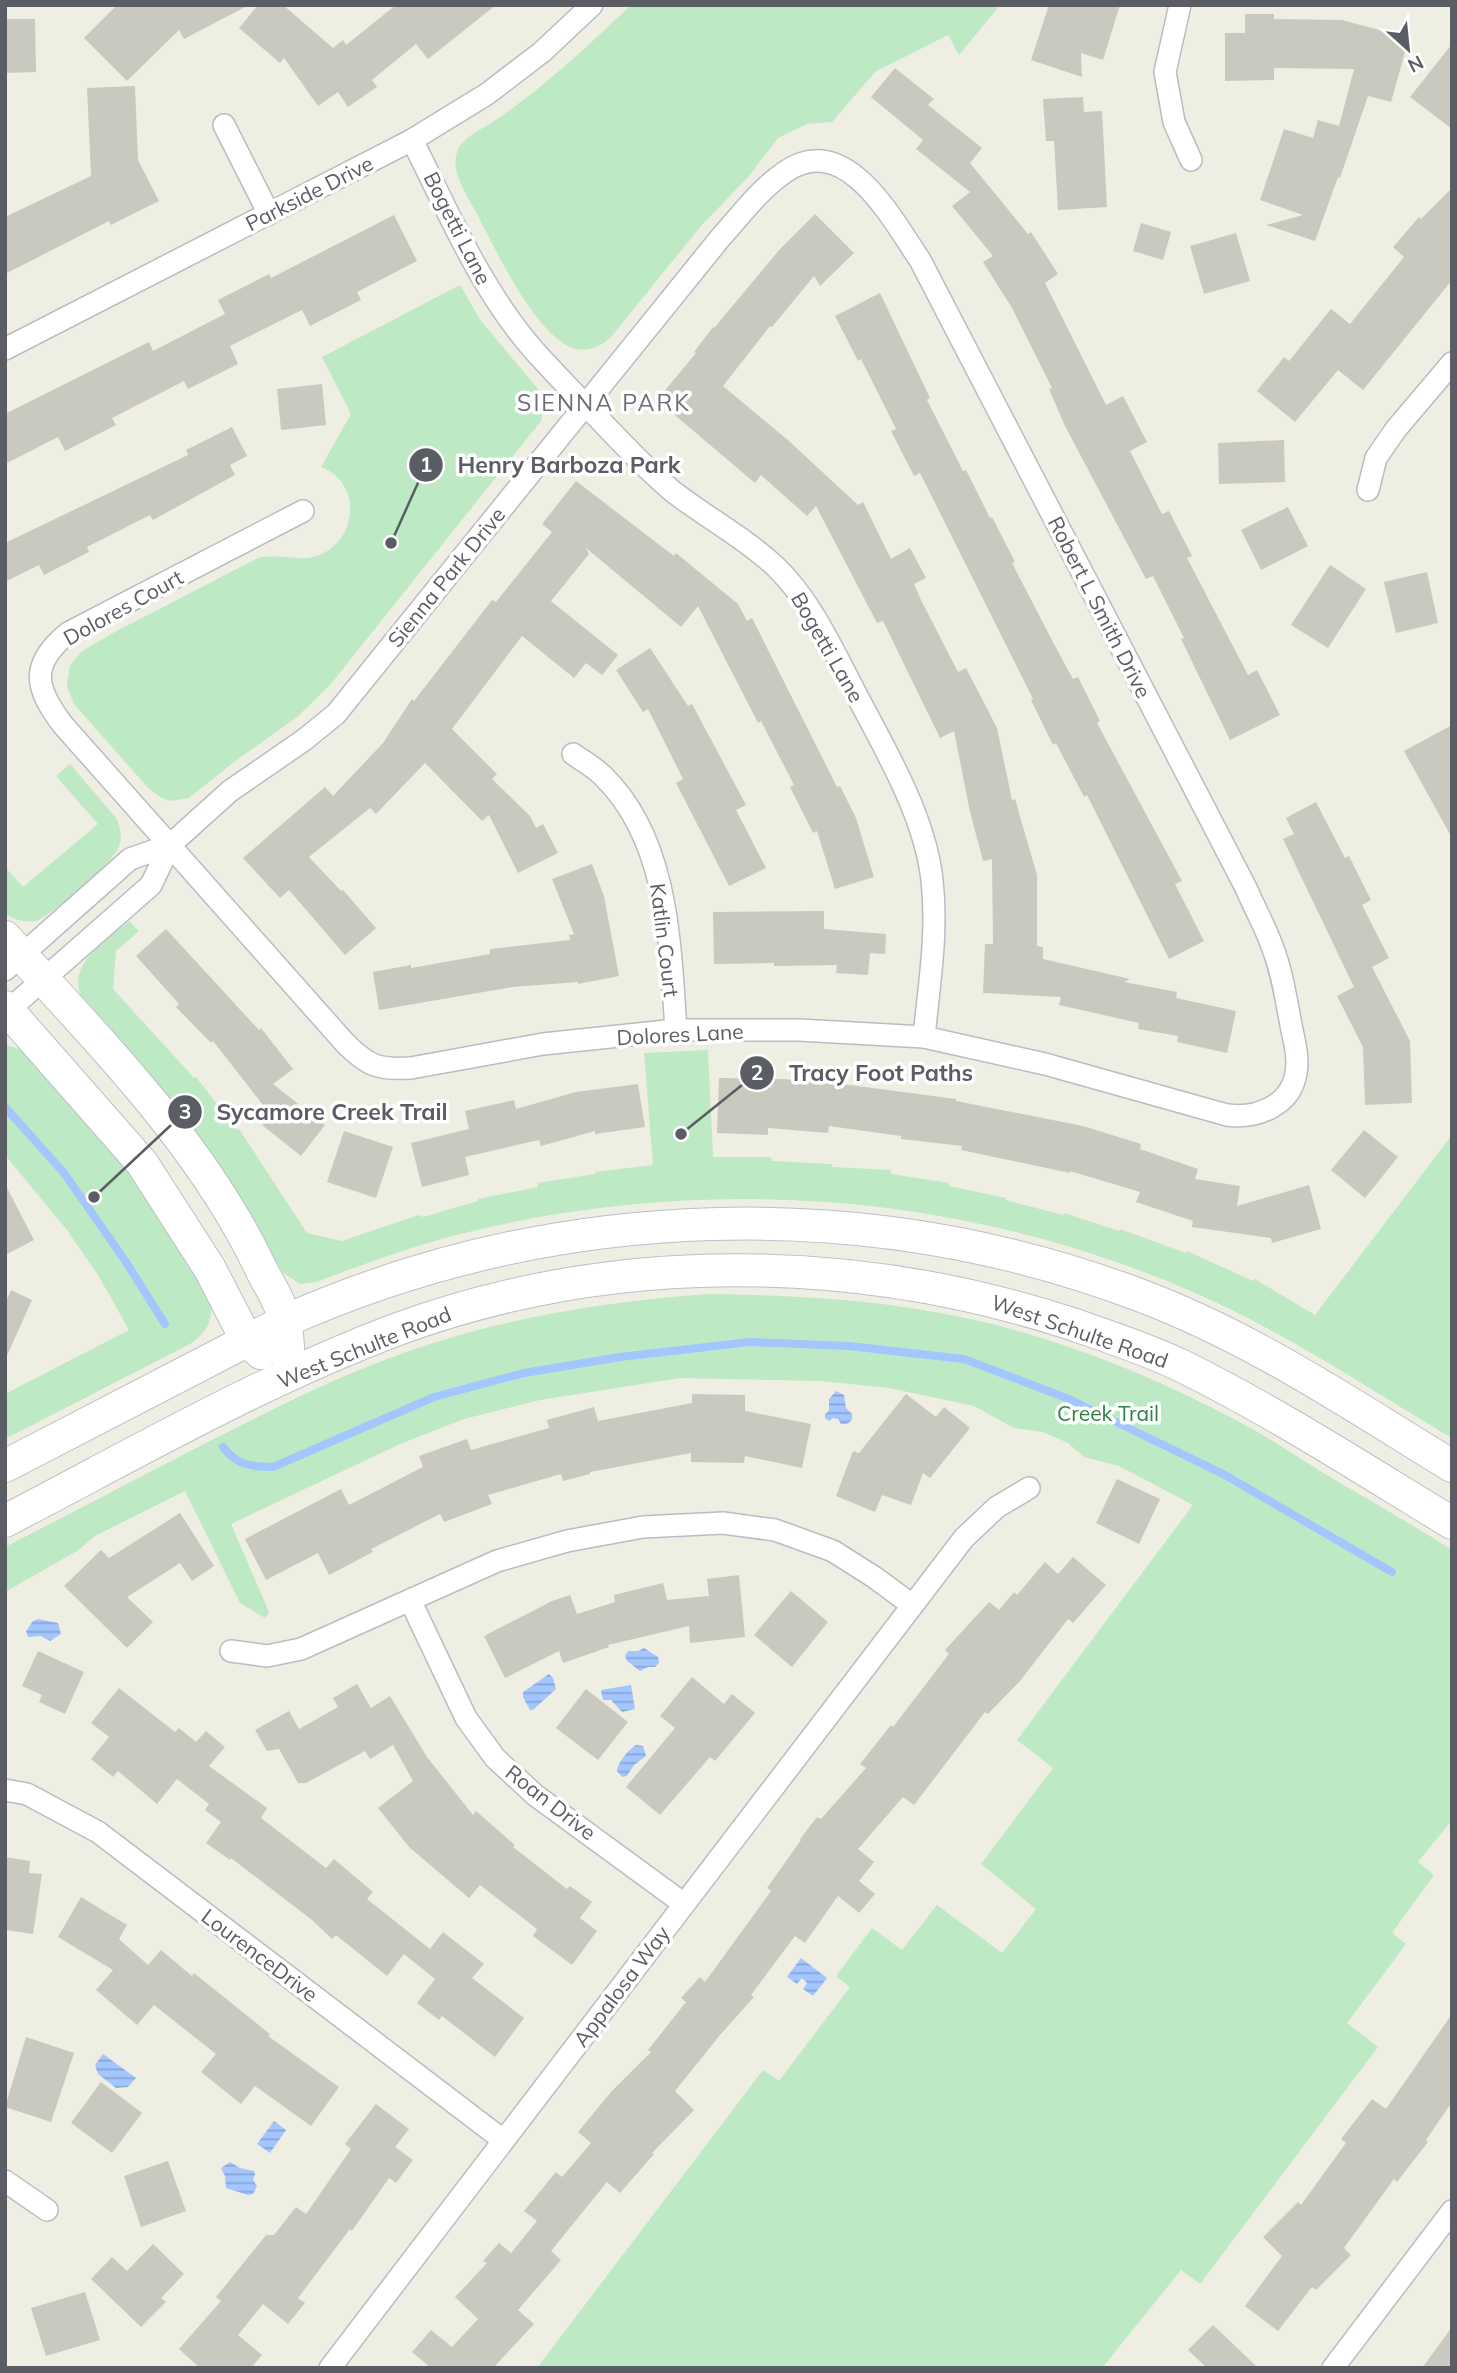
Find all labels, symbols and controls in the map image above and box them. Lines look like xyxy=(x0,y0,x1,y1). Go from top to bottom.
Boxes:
north arrow xyxy=(1373,14,1443,84)
text: N xyxy=(1404,50,1428,78)
street label: Parkside Drive xyxy=(241,150,377,236)
street label: Bogetti Lane xyxy=(418,167,498,289)
district label: SIENNA PARK xyxy=(517,388,691,417)
callout: Henry Barboza Park xyxy=(408,443,694,487)
text: Henry Barboza Park xyxy=(458,450,682,479)
text: 1 xyxy=(420,451,432,477)
street label: Sienna Park Drive xyxy=(382,502,510,652)
street label: Robert L Smith Drive xyxy=(1043,512,1157,702)
street label: Dolores Court xyxy=(59,563,187,651)
street label: Bogetti Lane xyxy=(786,587,870,707)
street label: Katlin Court xyxy=(645,882,685,998)
street label: Dolores Lane xyxy=(616,1018,744,1050)
callout: Tracy Foot Paths xyxy=(740,1051,987,1095)
text: Tracy Foot Paths xyxy=(789,1058,973,1087)
text: 2 xyxy=(751,1059,763,1085)
callout: Sycamore Creek Trail xyxy=(168,1090,462,1134)
text: Sycamore Creek Trail xyxy=(216,1097,448,1126)
text: 3 xyxy=(179,1098,191,1124)
street label: West Schulte Road xyxy=(988,1289,1172,1373)
street label: West Schulte Road xyxy=(273,1300,455,1394)
park label: Creek Trail xyxy=(1057,1400,1159,1426)
street label: Roan Drive xyxy=(501,1759,601,1845)
street label: LourenceDrive xyxy=(197,1903,323,2007)
street label: Appalosa Way xyxy=(567,1920,675,2052)

